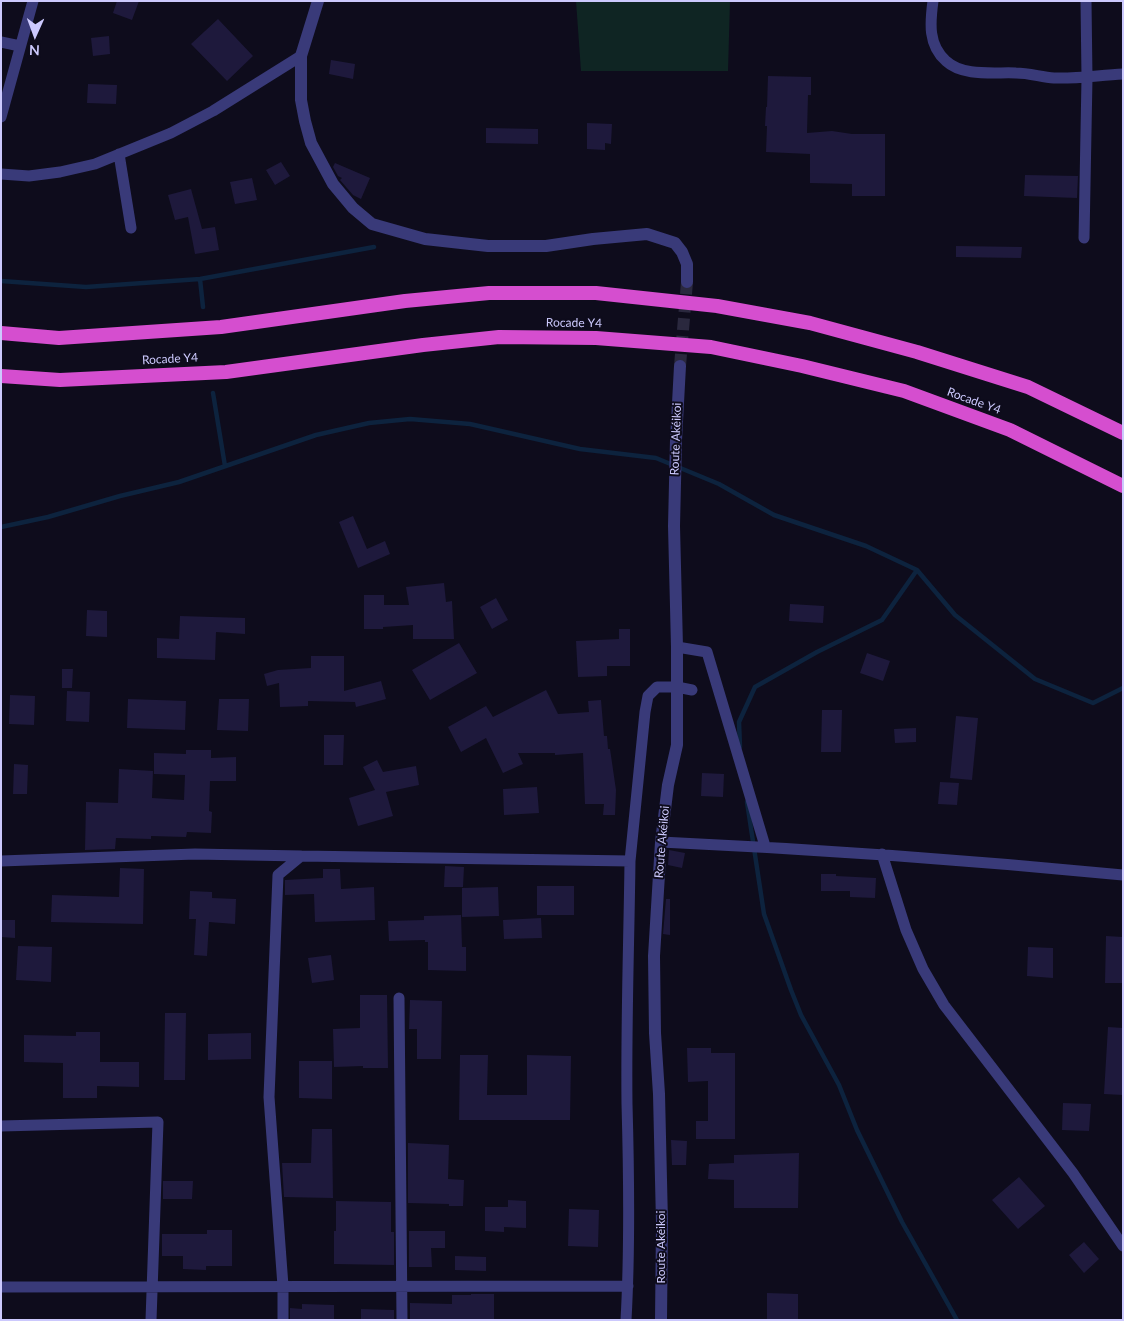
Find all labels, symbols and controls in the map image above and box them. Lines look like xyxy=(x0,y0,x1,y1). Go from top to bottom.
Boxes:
north arrow xyxy=(10,10,60,60)
text: N xyxy=(29,42,40,59)
street label: Rocade Y4 xyxy=(546,315,602,331)
street label: Rocade Y4 xyxy=(142,350,198,368)
street label: Rocade Y4 xyxy=(945,385,1003,417)
street label: Route Akéikoi xyxy=(668,402,684,476)
street label: Route Akéikoi xyxy=(652,805,672,879)
street label: Route Akéikoi xyxy=(654,1211,668,1283)

